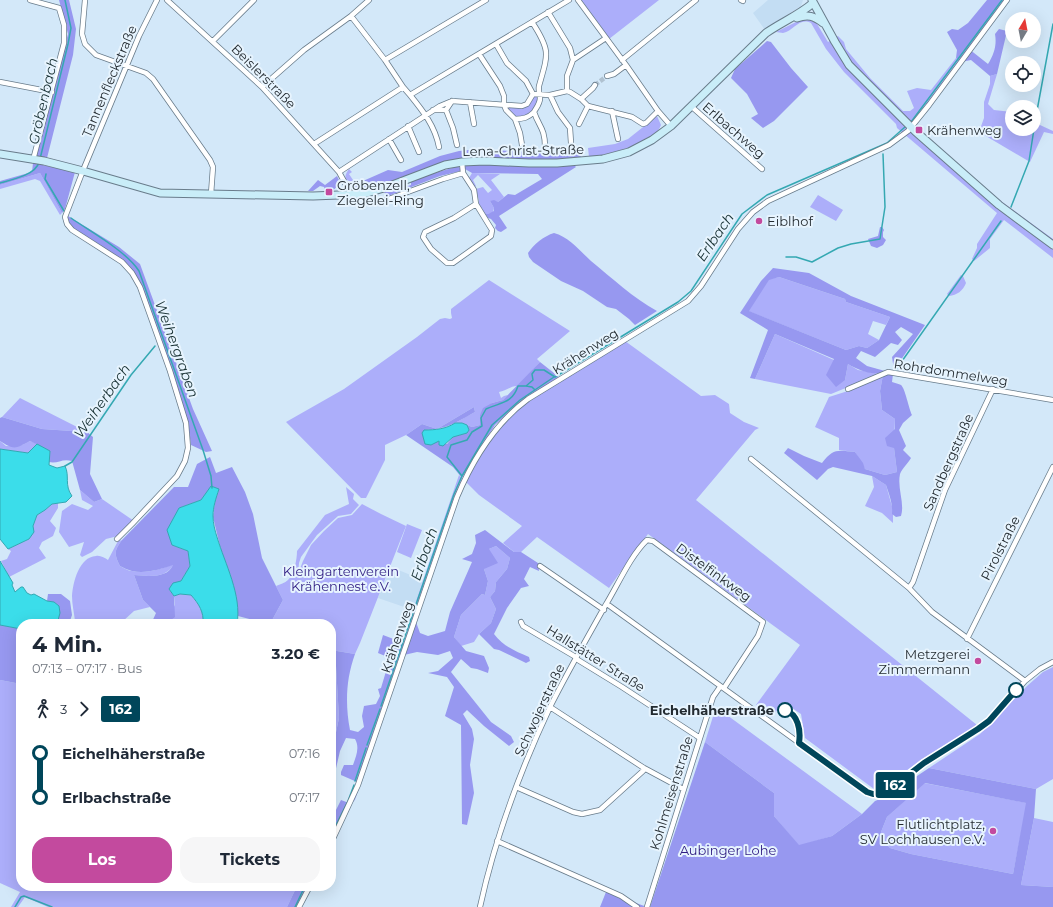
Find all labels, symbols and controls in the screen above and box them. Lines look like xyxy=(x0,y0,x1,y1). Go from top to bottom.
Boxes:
north arrow xyxy=(1005,12,1041,48)
map controls xyxy=(1005,12,1041,136)
street label: Tannenfleckstraße xyxy=(78,22,140,139)
street label: Beislerstraße xyxy=(228,40,300,112)
water label: Gröbenbach xyxy=(24,56,62,146)
button: locate xyxy=(1005,56,1041,92)
street label: Erlbachweg xyxy=(699,98,769,162)
button: layers xyxy=(1005,100,1041,136)
place label: Krähenweg xyxy=(927,122,1002,138)
marker: Krähenweg xyxy=(914,125,924,135)
street label: Lena-Christ-Straße xyxy=(462,141,584,159)
place label: Gröbenzell, Ziegelei-Ring xyxy=(337,177,424,208)
marker: Gröbenzell, Ziegelei-Ring xyxy=(324,187,334,197)
water label: Erlbach xyxy=(692,209,738,265)
place label: Eiblhof xyxy=(767,213,813,229)
marker: Eiblhof xyxy=(754,216,764,226)
water label: Weihergraben xyxy=(151,298,203,400)
street label: Krähenweg xyxy=(549,324,621,378)
street label: Rohrdommelweg xyxy=(893,355,1009,389)
water label: Weiherbach xyxy=(70,360,134,442)
street label: Sandbergstraße xyxy=(919,411,977,513)
street label: Pirolstraße xyxy=(977,513,1023,583)
water label: Erlbach xyxy=(407,525,441,583)
street label: Distelfinkweg xyxy=(673,539,755,605)
park label: Kleingartenverein Krähennest e.V. xyxy=(283,563,399,594)
street label: Krähenweg xyxy=(377,599,417,675)
street label: Hallstätter Straße xyxy=(544,621,648,695)
text: 4 Min. xyxy=(32,631,102,658)
text: 3.20 € xyxy=(272,644,320,663)
place label: Metzgerei Zimmermann xyxy=(878,646,970,677)
marker: Metzgerei Zimmermann xyxy=(973,656,983,666)
text: 07:13 – 07:17 · Bus xyxy=(32,660,142,676)
street label: Schwojerstraße xyxy=(511,661,568,759)
unlabelled marker xyxy=(1008,682,1024,698)
icon: walk xyxy=(32,698,54,720)
icon: forward xyxy=(73,698,95,720)
text: 162 xyxy=(109,700,132,718)
text: 3 xyxy=(60,701,67,717)
place label: Eichelhäherstraße xyxy=(650,702,774,718)
marker: Eichelhäherstraße xyxy=(777,702,793,718)
street label: Kohlmeisenstraße xyxy=(646,734,696,852)
text: Eichelhäherstraße xyxy=(62,744,205,763)
text: 07:16 xyxy=(289,745,320,761)
line badge: 162 xyxy=(872,772,918,798)
text: 162 xyxy=(884,776,906,794)
text: Erlbachstraße xyxy=(62,788,171,807)
text: 07:17 xyxy=(289,789,320,805)
place label: Flutlichtplatz, SV Lochhausen e.V. xyxy=(860,816,985,847)
marker: Flutlichtplatz, SV Lochhausen e.V. xyxy=(988,826,998,836)
button: Los xyxy=(32,837,172,883)
button: Tickets xyxy=(180,837,320,883)
park label: Aubinger Lohe xyxy=(680,842,777,858)

